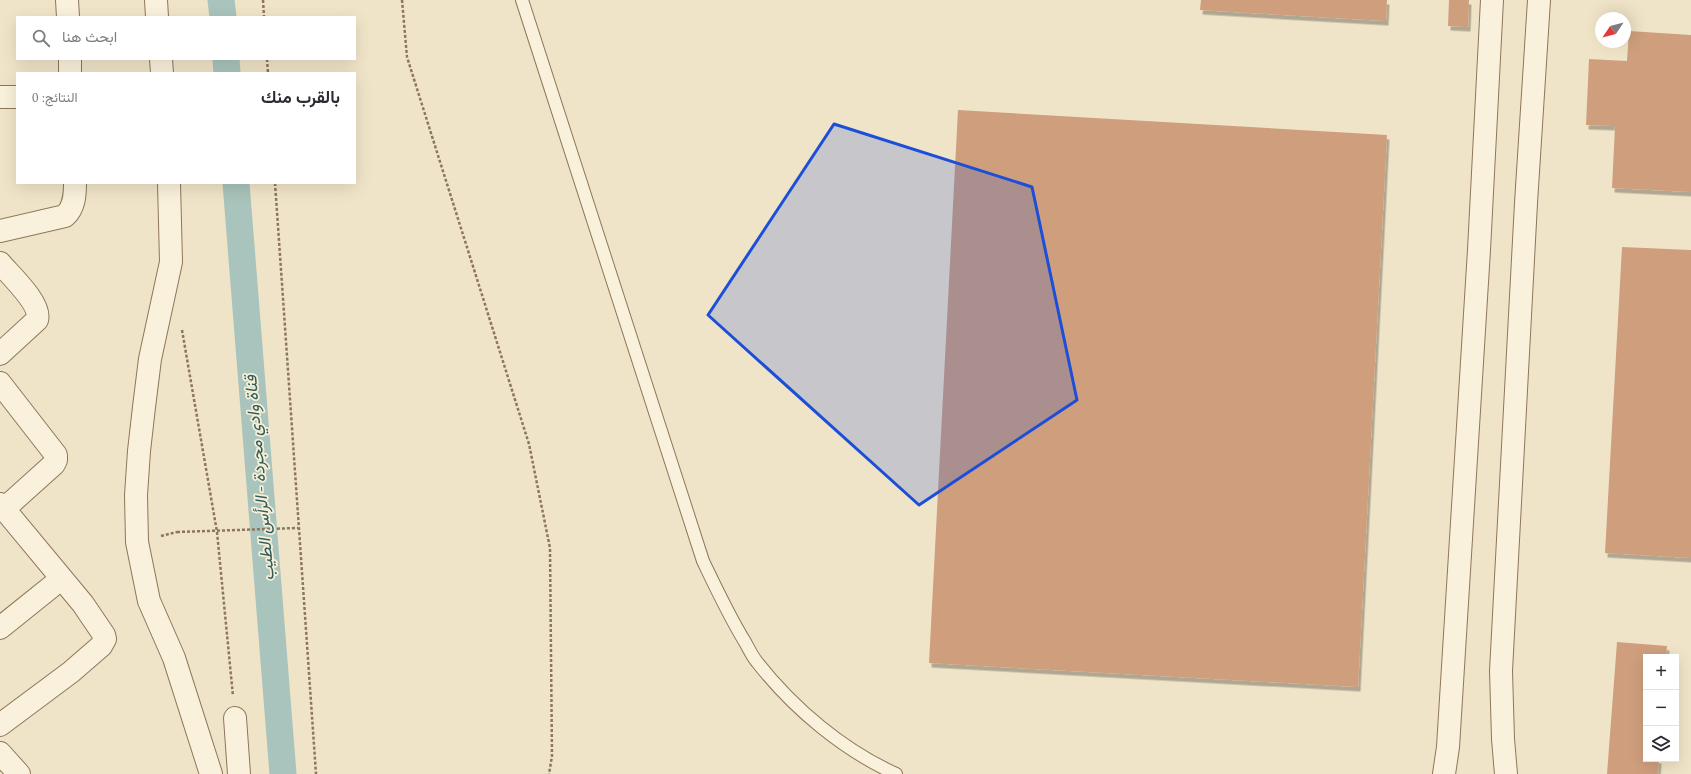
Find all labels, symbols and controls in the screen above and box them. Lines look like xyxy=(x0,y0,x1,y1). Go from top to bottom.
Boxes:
north arrow xyxy=(1595,12,1631,48)
search box xyxy=(16,16,356,60)
text: ابحث هنا xyxy=(62,26,117,49)
icon: search xyxy=(30,27,52,49)
text: بالقرب منك xyxy=(261,85,340,111)
text: النتائج: 0 xyxy=(32,88,77,108)
water label: قناة وادي مجردة - الرأس الطيب xyxy=(238,373,282,582)
map controls xyxy=(1643,654,1679,762)
button: + xyxy=(1643,654,1679,690)
button: − xyxy=(1643,690,1679,726)
button: layers xyxy=(1643,726,1679,762)

